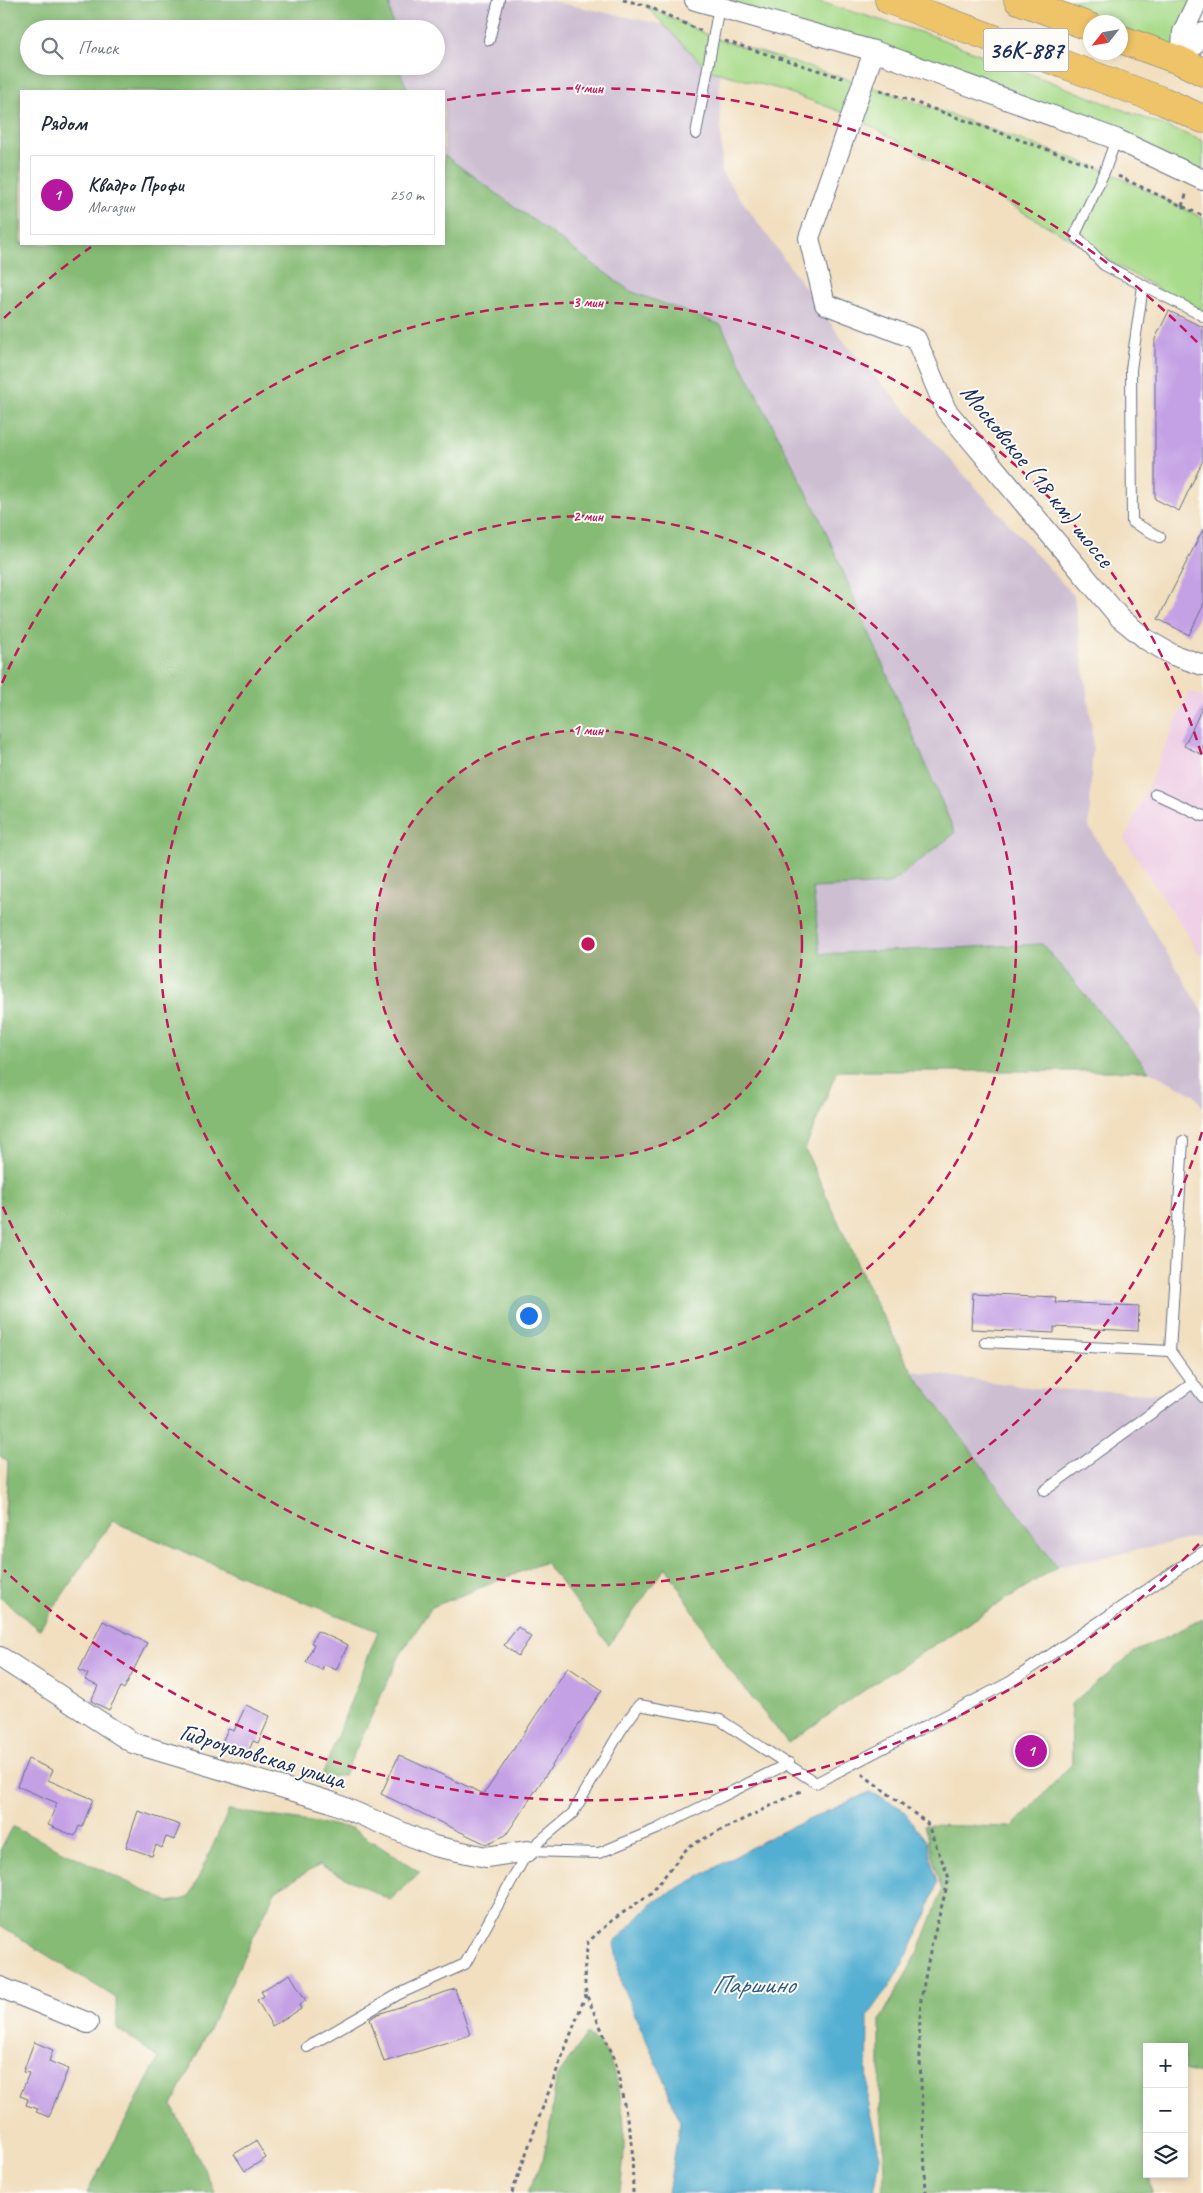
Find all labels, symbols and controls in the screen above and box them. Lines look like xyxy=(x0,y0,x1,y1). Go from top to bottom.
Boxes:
north arrow xyxy=(1083,15,1128,60)
search box xyxy=(20,20,445,75)
road number: 36К-887 xyxy=(984,28,1068,72)
icon: search xyxy=(38,34,66,62)
text: Поиск xyxy=(78,36,118,60)
text: 4 мин xyxy=(573,79,605,98)
text: Рядом xyxy=(40,110,87,136)
text: Квадро Профи xyxy=(88,173,184,197)
text: 1 xyxy=(53,185,61,205)
text: 250 m xyxy=(390,185,424,205)
text: Магазин xyxy=(88,197,135,217)
text: 3 мин xyxy=(573,293,605,312)
street label: Московское (18 км) шоссе xyxy=(953,377,1122,575)
text: 2 мин xyxy=(573,507,605,526)
text: 1 мин xyxy=(573,721,605,740)
centre of rings xyxy=(579,935,597,953)
your location xyxy=(516,1303,542,1329)
street label: Гидроузловская улица xyxy=(176,1716,352,1797)
pin: 1 xyxy=(1015,1732,1047,1770)
water label: Паршино xyxy=(712,1968,798,2001)
map controls xyxy=(1143,2043,1188,2178)
button: + xyxy=(1143,2043,1188,2088)
button: − xyxy=(1143,2088,1188,2133)
button: layers xyxy=(1143,2133,1188,2178)

